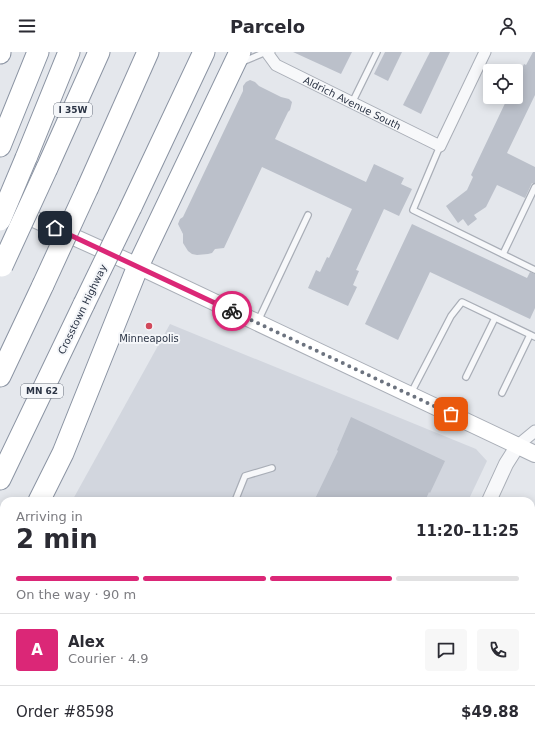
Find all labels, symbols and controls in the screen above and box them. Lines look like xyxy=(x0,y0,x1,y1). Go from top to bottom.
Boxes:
icon: menu xyxy=(16,15,38,37)
icon: person xyxy=(497,15,519,37)
text: Parcelo xyxy=(230,16,305,37)
map controls xyxy=(483,64,523,104)
button: locate xyxy=(483,64,523,104)
street label: Aldrich Avenue South xyxy=(302,74,403,132)
road number: I 35W xyxy=(54,103,92,117)
pin xyxy=(38,211,72,245)
icon: home xyxy=(44,217,66,239)
street label: Crosstown Highway xyxy=(56,263,109,356)
courier xyxy=(212,291,252,331)
icon: bike xyxy=(221,300,243,322)
marker: Minneapolis xyxy=(144,321,154,331)
place label: Minneapolis xyxy=(119,333,179,344)
road number: MN 62 xyxy=(21,384,63,398)
pin xyxy=(434,397,468,431)
icon: bag xyxy=(440,403,462,425)
text: Arriving in xyxy=(16,509,83,524)
text: 11:20–11:25 xyxy=(416,522,519,540)
text: 2 min xyxy=(16,524,98,554)
text: On the way · 90 m xyxy=(16,587,136,602)
button: chat xyxy=(425,629,467,671)
button: phone xyxy=(477,629,519,671)
text: Alex xyxy=(68,633,105,651)
text: A xyxy=(31,641,43,659)
text: Courier · 4.9 xyxy=(68,651,149,666)
text: Order #8598 xyxy=(16,703,114,721)
text: $49.88 xyxy=(461,703,519,721)

